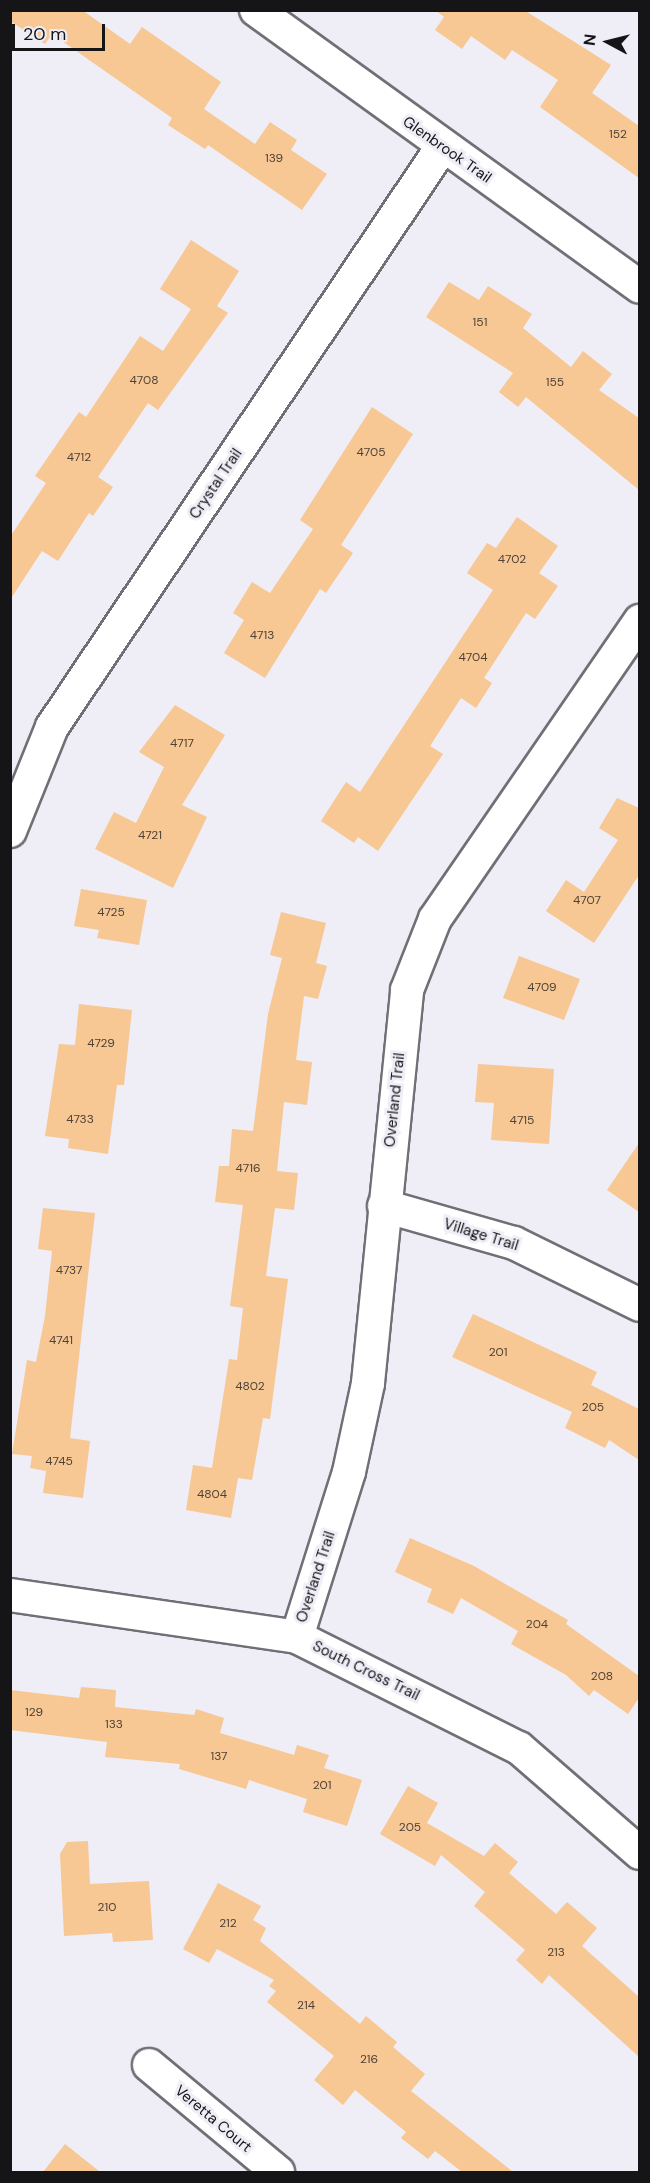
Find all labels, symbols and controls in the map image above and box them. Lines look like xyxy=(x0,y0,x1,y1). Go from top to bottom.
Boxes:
scale bar xyxy=(15,12,108,50)
north arrow xyxy=(578,12,638,72)
text: 20 m xyxy=(23,22,66,46)
text: N xyxy=(579,33,601,47)
street label: Glenbrook Trail xyxy=(399,113,495,187)
house number: 152 xyxy=(609,128,627,142)
house number: 139 xyxy=(265,152,283,166)
house number: 151 xyxy=(473,316,487,330)
house number: 4708 xyxy=(129,374,159,388)
house number: 155 xyxy=(546,376,564,390)
street label: Crystal Trail xyxy=(186,445,246,523)
house number: 4705 xyxy=(356,446,386,460)
house number: 4712 xyxy=(67,451,91,465)
house number: 4702 xyxy=(498,553,526,567)
house number: 4713 xyxy=(250,629,274,643)
house number: 4704 xyxy=(458,651,488,665)
house number: 4717 xyxy=(170,737,194,751)
house number: 4721 xyxy=(138,829,162,843)
house number: 4707 xyxy=(573,894,601,908)
house number: 4725 xyxy=(97,906,125,920)
house number: 4709 xyxy=(527,981,557,995)
house number: 4729 xyxy=(87,1037,115,1051)
street label: Overland Trail xyxy=(381,1052,409,1148)
house number: 4733 xyxy=(66,1113,94,1127)
house number: 4715 xyxy=(510,1114,534,1128)
house number: 4716 xyxy=(235,1162,261,1176)
street label: Village Trail xyxy=(441,1215,521,1255)
house number: 4737 xyxy=(56,1264,82,1278)
house number: 4741 xyxy=(49,1334,73,1348)
house number: 201 xyxy=(489,1346,507,1360)
house number: 4802 xyxy=(235,1380,265,1394)
house number: 205 xyxy=(582,1401,604,1415)
house number: 4745 xyxy=(45,1455,73,1469)
house number: 4804 xyxy=(197,1488,227,1502)
street label: Overland Trail xyxy=(293,1529,339,1625)
house number: 204 xyxy=(526,1618,548,1632)
street label: South Cross Trail xyxy=(310,1637,422,1705)
house number: 208 xyxy=(591,1670,613,1684)
house number: 129 xyxy=(25,1706,43,1720)
house number: 133 xyxy=(105,1718,123,1732)
house number: 137 xyxy=(210,1750,228,1764)
house number: 201 xyxy=(313,1779,331,1793)
house number: 205 xyxy=(399,1821,421,1835)
house number: 210 xyxy=(98,1901,116,1915)
house number: 212 xyxy=(219,1917,237,1931)
house number: 213 xyxy=(547,1946,565,1960)
house number: 214 xyxy=(297,1999,315,2013)
house number: 216 xyxy=(360,2053,378,2067)
street label: Veretta Court xyxy=(171,2082,255,2156)

